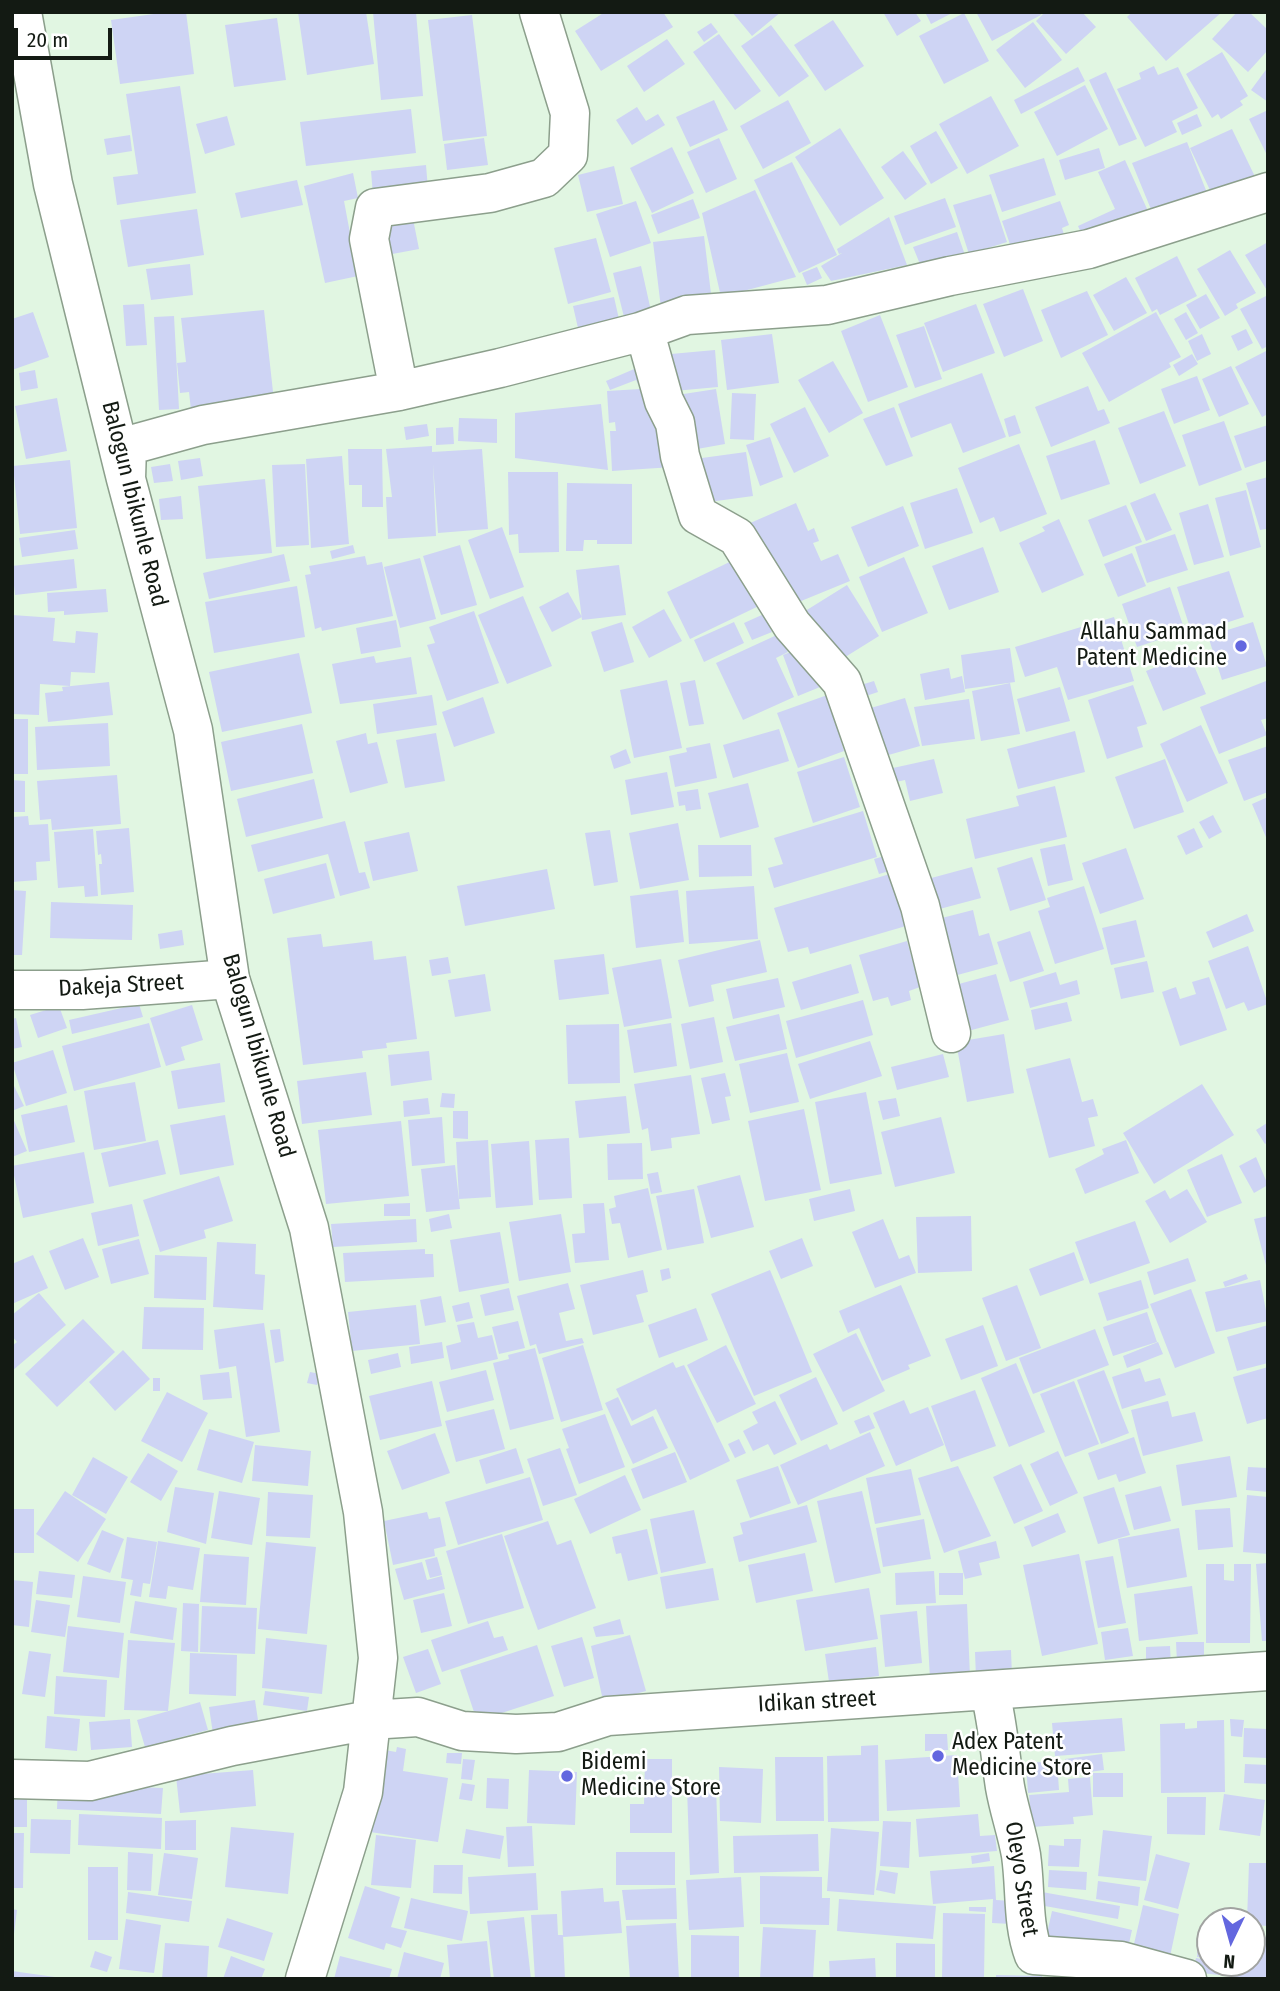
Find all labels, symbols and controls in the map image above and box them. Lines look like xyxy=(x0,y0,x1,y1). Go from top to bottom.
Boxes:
scale bar xyxy=(18,14,116,58)
text: 20 m xyxy=(27,27,68,53)
street label: Balogun Ibikunle Road xyxy=(95,398,173,610)
place label: Allahu Sammad Patent Medicine xyxy=(1076,619,1227,673)
marker: Allahu Sammad Patent Medicine xyxy=(1233,638,1249,654)
street label: Balogun Ibikunle Road xyxy=(216,951,300,1161)
street label: Dakeja Street xyxy=(58,969,184,1003)
street label: Idikan street xyxy=(757,1685,877,1719)
place label: Adex Patent Medicine Store xyxy=(952,1729,1092,1783)
marker: Adex Patent Medicine Store xyxy=(930,1748,946,1764)
place label: Bidemi Medicine Store xyxy=(581,1749,721,1803)
marker: Bidemi Medicine Store xyxy=(559,1768,575,1784)
street label: Oleyo Street xyxy=(998,1820,1044,1938)
north arrow xyxy=(1196,1907,1266,1977)
text: N xyxy=(1223,1949,1236,1973)

